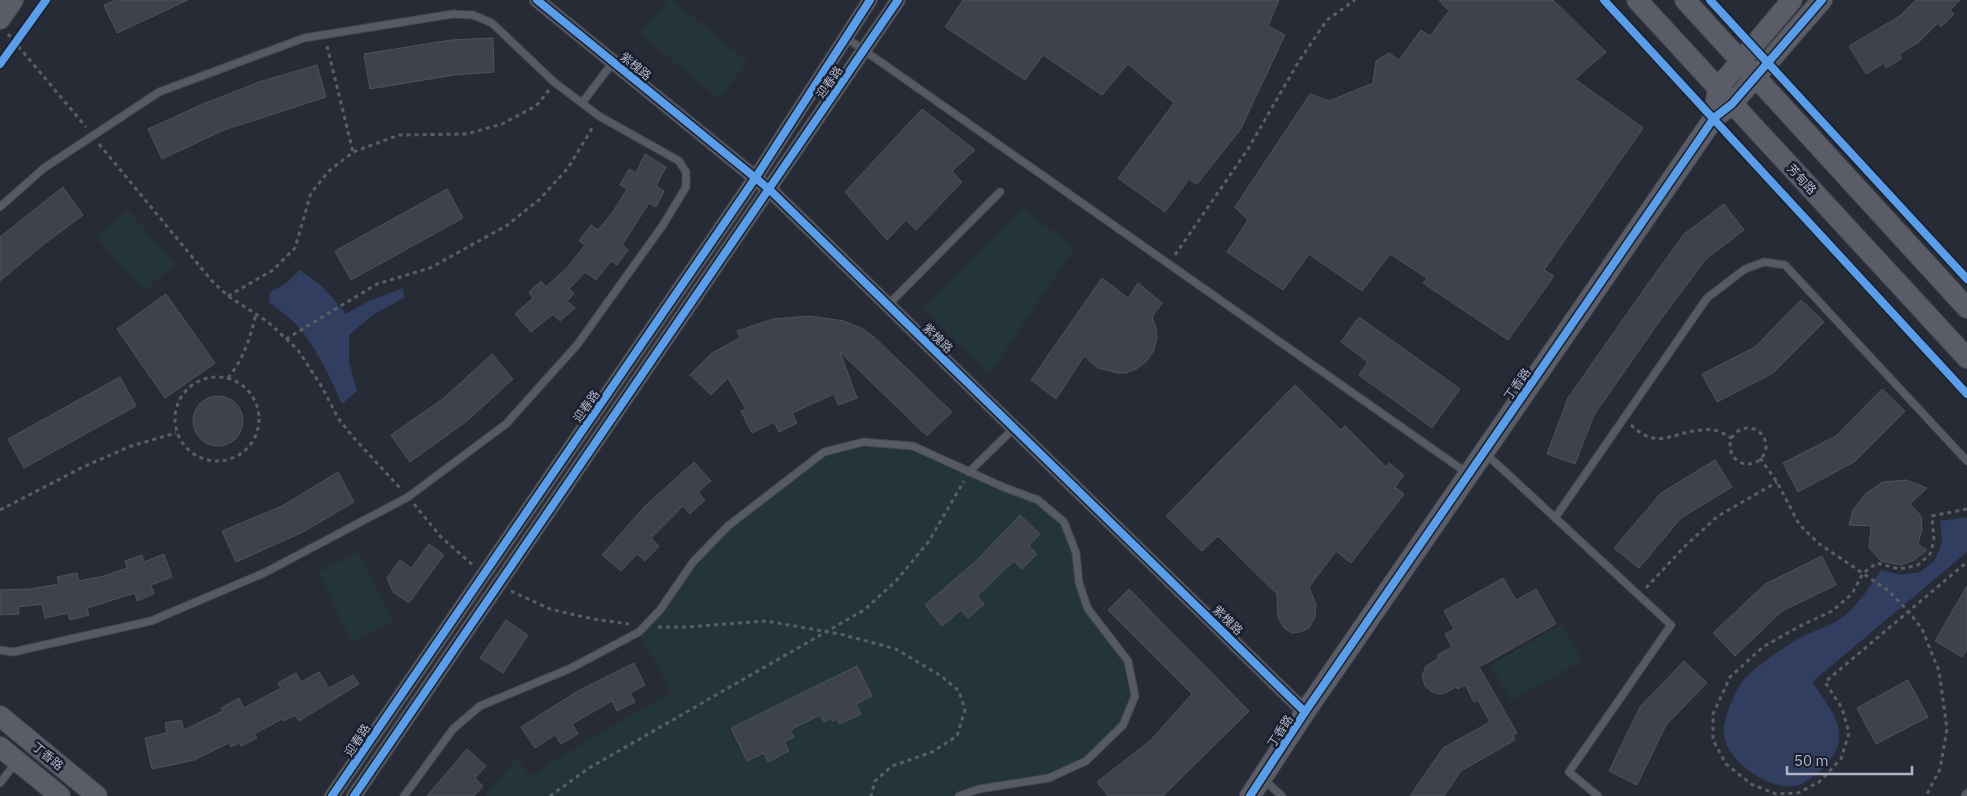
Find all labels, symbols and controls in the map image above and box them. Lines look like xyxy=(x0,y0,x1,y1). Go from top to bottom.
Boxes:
street label: 紫槐路 xyxy=(617,49,655,83)
street label: 迎春路 xyxy=(813,63,845,101)
street label: 芳甸路 xyxy=(1784,161,1820,197)
street label: 紫槐路 xyxy=(920,320,956,356)
street label: 丁香路 xyxy=(1501,365,1533,403)
street label: 迎春路 xyxy=(570,387,602,425)
street label: 紫槐路 xyxy=(1210,602,1246,638)
street label: 丁香路 xyxy=(1264,712,1296,750)
street label: 迎春路 xyxy=(341,721,373,759)
street label: 丁香路 xyxy=(29,739,67,773)
scale bar xyxy=(1787,744,1912,776)
text: 50 m xyxy=(1794,751,1829,770)

